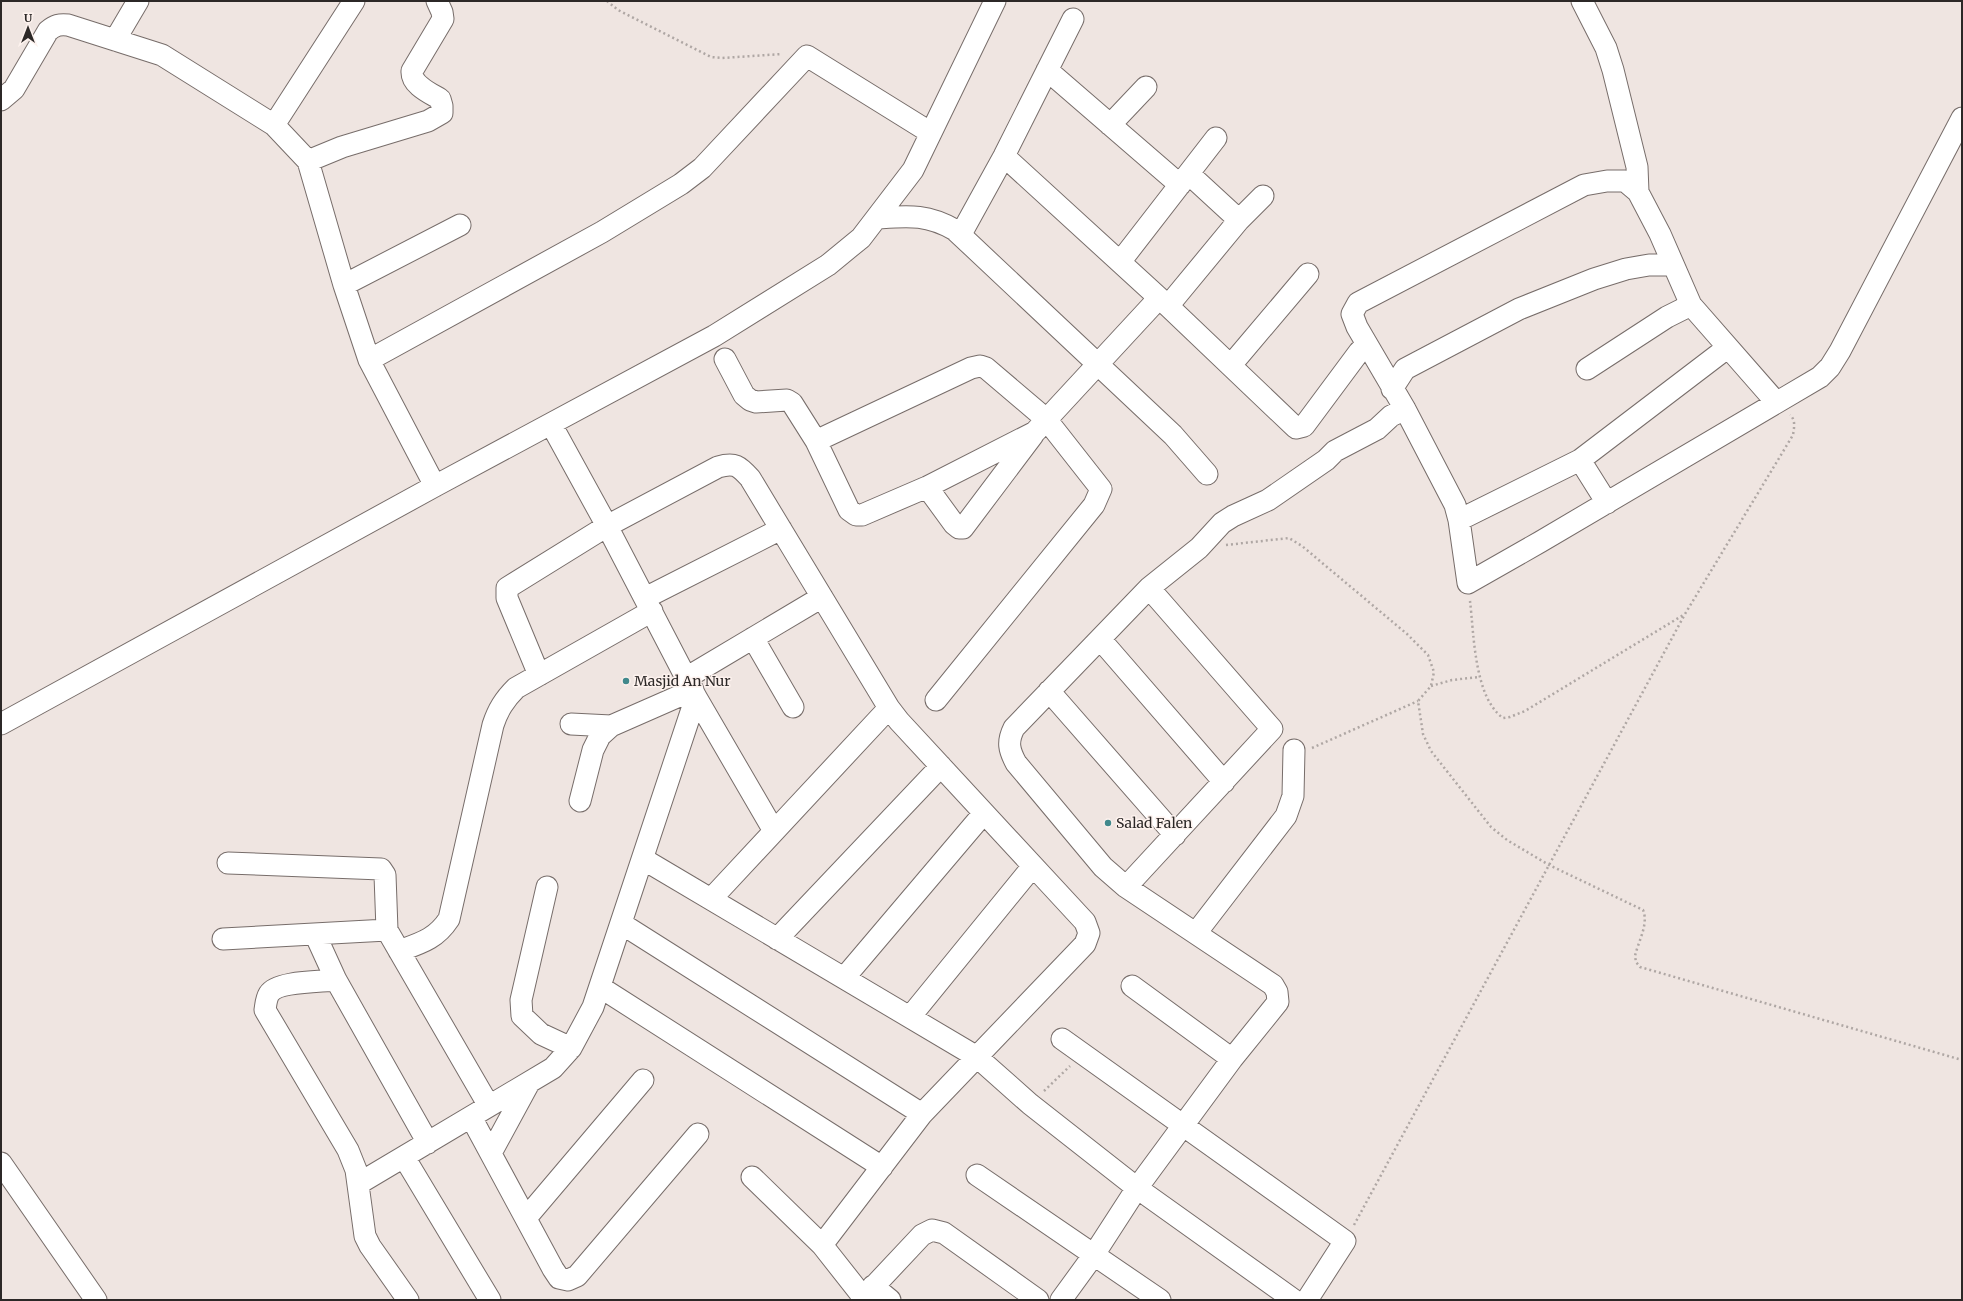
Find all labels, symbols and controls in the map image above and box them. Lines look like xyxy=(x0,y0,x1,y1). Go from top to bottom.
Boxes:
north arrow xyxy=(8,8,48,48)
text: U xyxy=(24,11,33,25)
place label: Masjid An Nur xyxy=(634,672,731,690)
marker: Masjid An Nur xyxy=(621,676,631,686)
place label: Salad Falen xyxy=(1116,814,1192,832)
marker: Salad Falen xyxy=(1103,818,1113,828)

